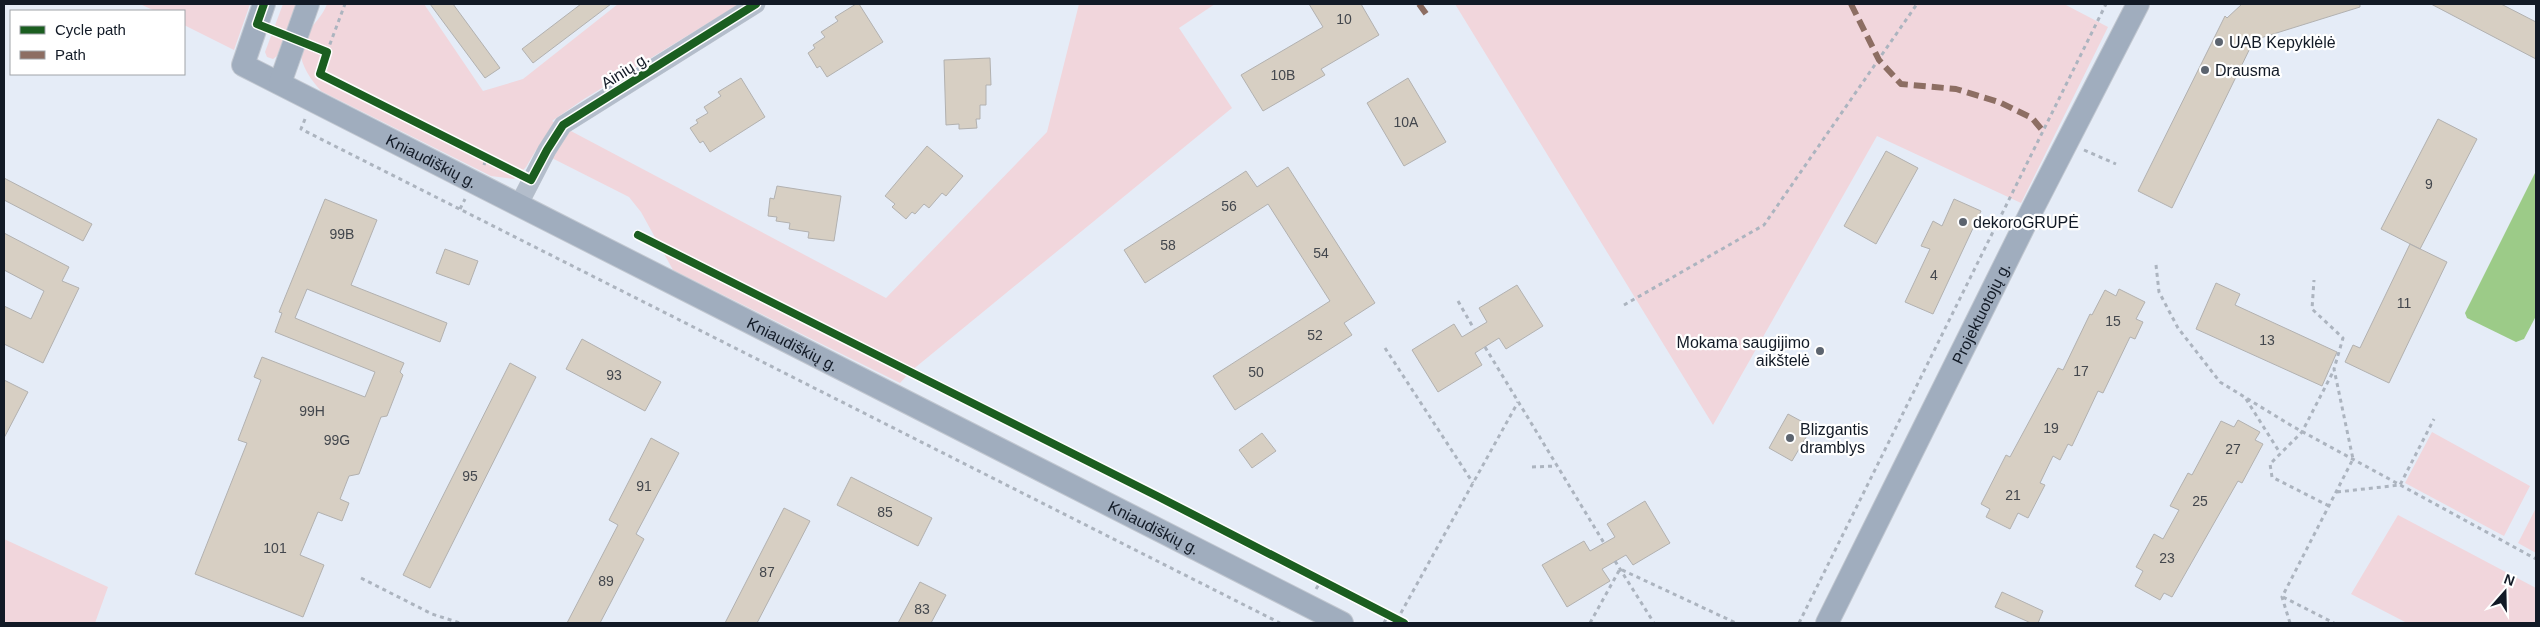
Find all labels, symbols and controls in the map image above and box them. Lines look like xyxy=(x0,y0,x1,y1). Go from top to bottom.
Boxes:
legend xyxy=(10,10,185,75)
house number: 10 xyxy=(1336,11,1352,27)
text: Cycle path xyxy=(55,21,126,38)
place label: UAB Kepyklėlė xyxy=(2229,34,2336,51)
marker: UAB Kepyklėlė xyxy=(2213,36,2225,48)
text: Path xyxy=(55,46,86,63)
street label: Ainių g. xyxy=(598,49,652,92)
place label: Drausma xyxy=(2215,62,2280,79)
marker: Drausma xyxy=(2199,64,2211,76)
house number: 10B xyxy=(1271,67,1295,83)
house number: 10A xyxy=(1394,114,1419,130)
street label: Kniaudiškių g. xyxy=(383,131,480,191)
house number: 9 xyxy=(2425,176,2433,192)
house number: 56 xyxy=(1221,198,1237,214)
place label: dekoroGRUPĖ xyxy=(1973,213,2079,231)
marker: dekoroGRUPĖ xyxy=(1957,216,1969,228)
house number: 99B xyxy=(330,226,354,242)
house number: 58 xyxy=(1160,237,1176,253)
house number: 54 xyxy=(1313,245,1329,261)
street label: Projektuotojų g. xyxy=(1949,260,2014,367)
house number: 4 xyxy=(1930,267,1938,283)
house number: 11 xyxy=(2397,295,2411,311)
house number: 15 xyxy=(2105,313,2121,329)
street label: Kniaudiškių g. xyxy=(744,314,841,375)
house number: 52 xyxy=(1307,327,1323,343)
house number: 13 xyxy=(2259,332,2275,348)
place label: Mokama saugijimo aikštelė xyxy=(1677,334,1810,369)
marker: Mokama saugijimo aikštelė xyxy=(1814,345,1826,357)
house number: 17 xyxy=(2073,363,2089,379)
house number: 50 xyxy=(1248,364,1264,380)
house number: 93 xyxy=(606,367,622,383)
house number: 99H xyxy=(299,403,325,419)
house number: 19 xyxy=(2043,420,2059,436)
place label: Blizgantis dramblys xyxy=(1800,421,1868,456)
house number: 99G xyxy=(324,432,350,448)
marker: Blizgantis dramblys xyxy=(1784,432,1796,444)
house number: 27 xyxy=(2225,441,2241,457)
house number: 95 xyxy=(462,468,478,484)
house number: 91 xyxy=(636,478,652,494)
house number: 21 xyxy=(2005,487,2021,503)
house number: 25 xyxy=(2192,493,2208,509)
street label: Kniaudiškių g. xyxy=(1105,498,1202,558)
house number: 85 xyxy=(877,504,893,520)
house number: 101 xyxy=(263,540,287,556)
house number: 23 xyxy=(2159,550,2175,566)
house number: 87 xyxy=(759,564,775,580)
north arrow xyxy=(2480,567,2530,617)
text: N xyxy=(2502,571,2517,589)
house number: 89 xyxy=(598,573,614,589)
house number: 83 xyxy=(914,601,930,617)

